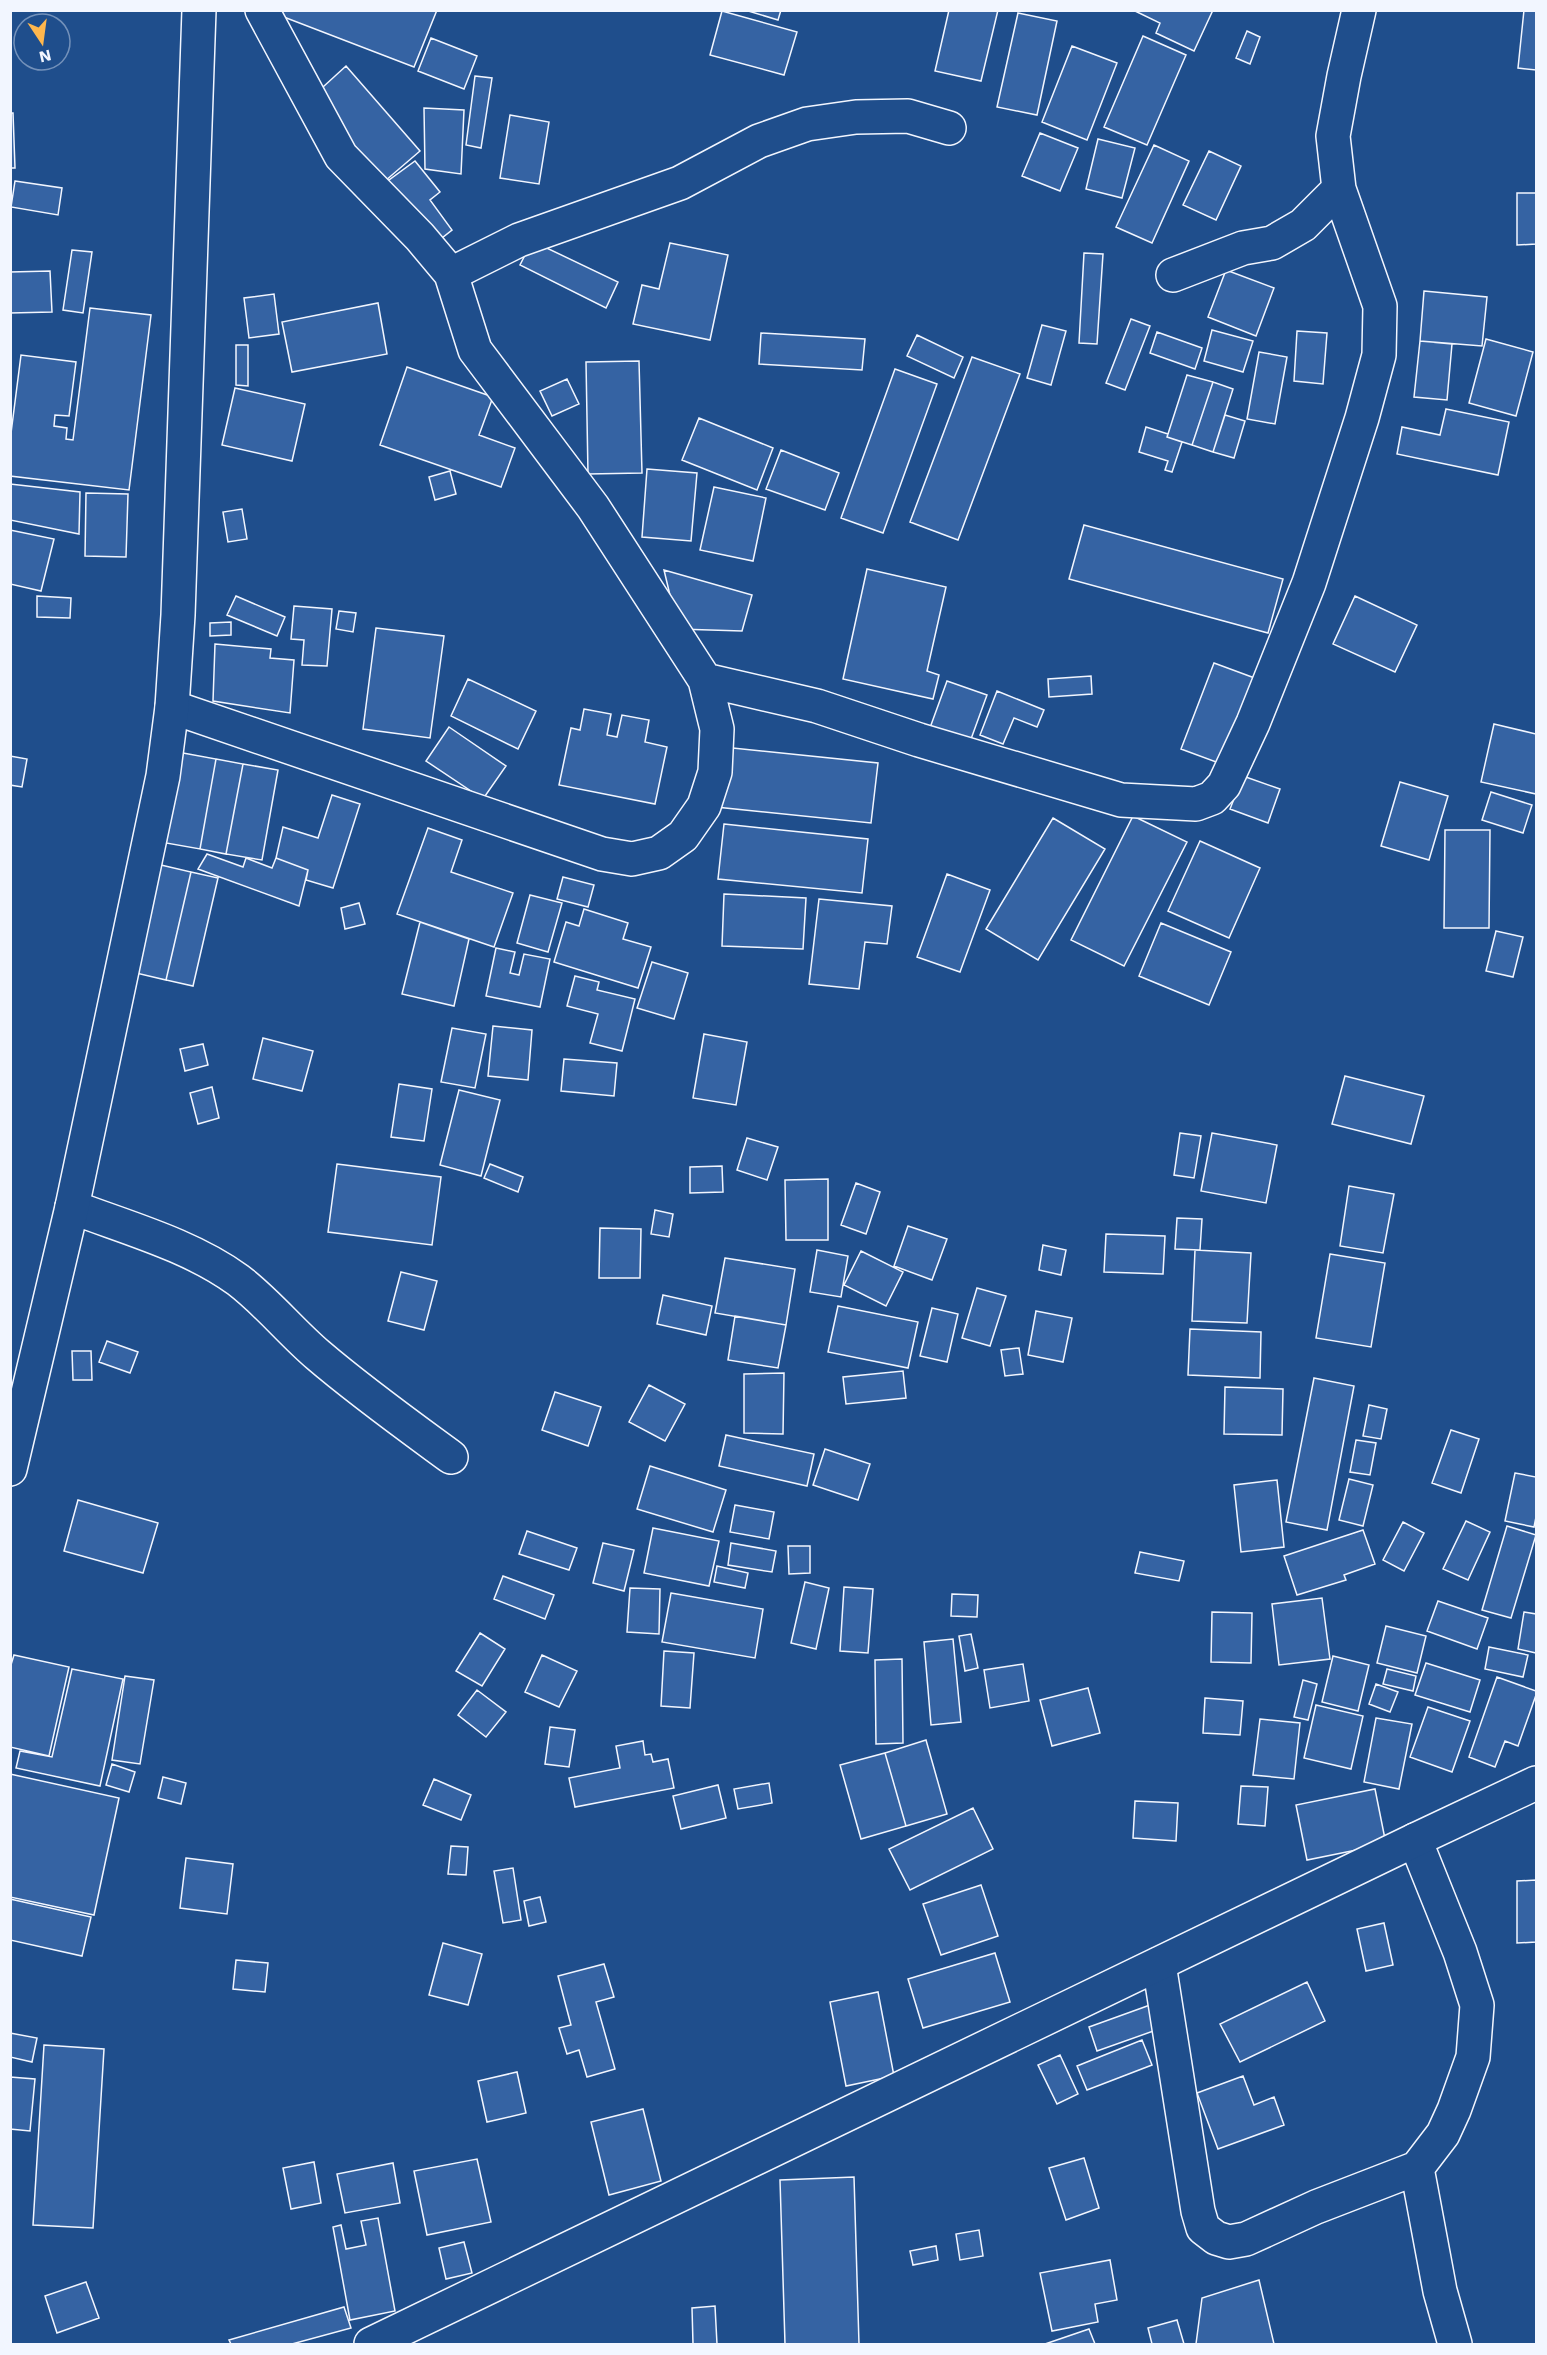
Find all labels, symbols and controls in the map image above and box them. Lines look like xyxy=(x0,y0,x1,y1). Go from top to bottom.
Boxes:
north arrow xyxy=(12,12,72,72)
text: N xyxy=(37,46,53,67)

